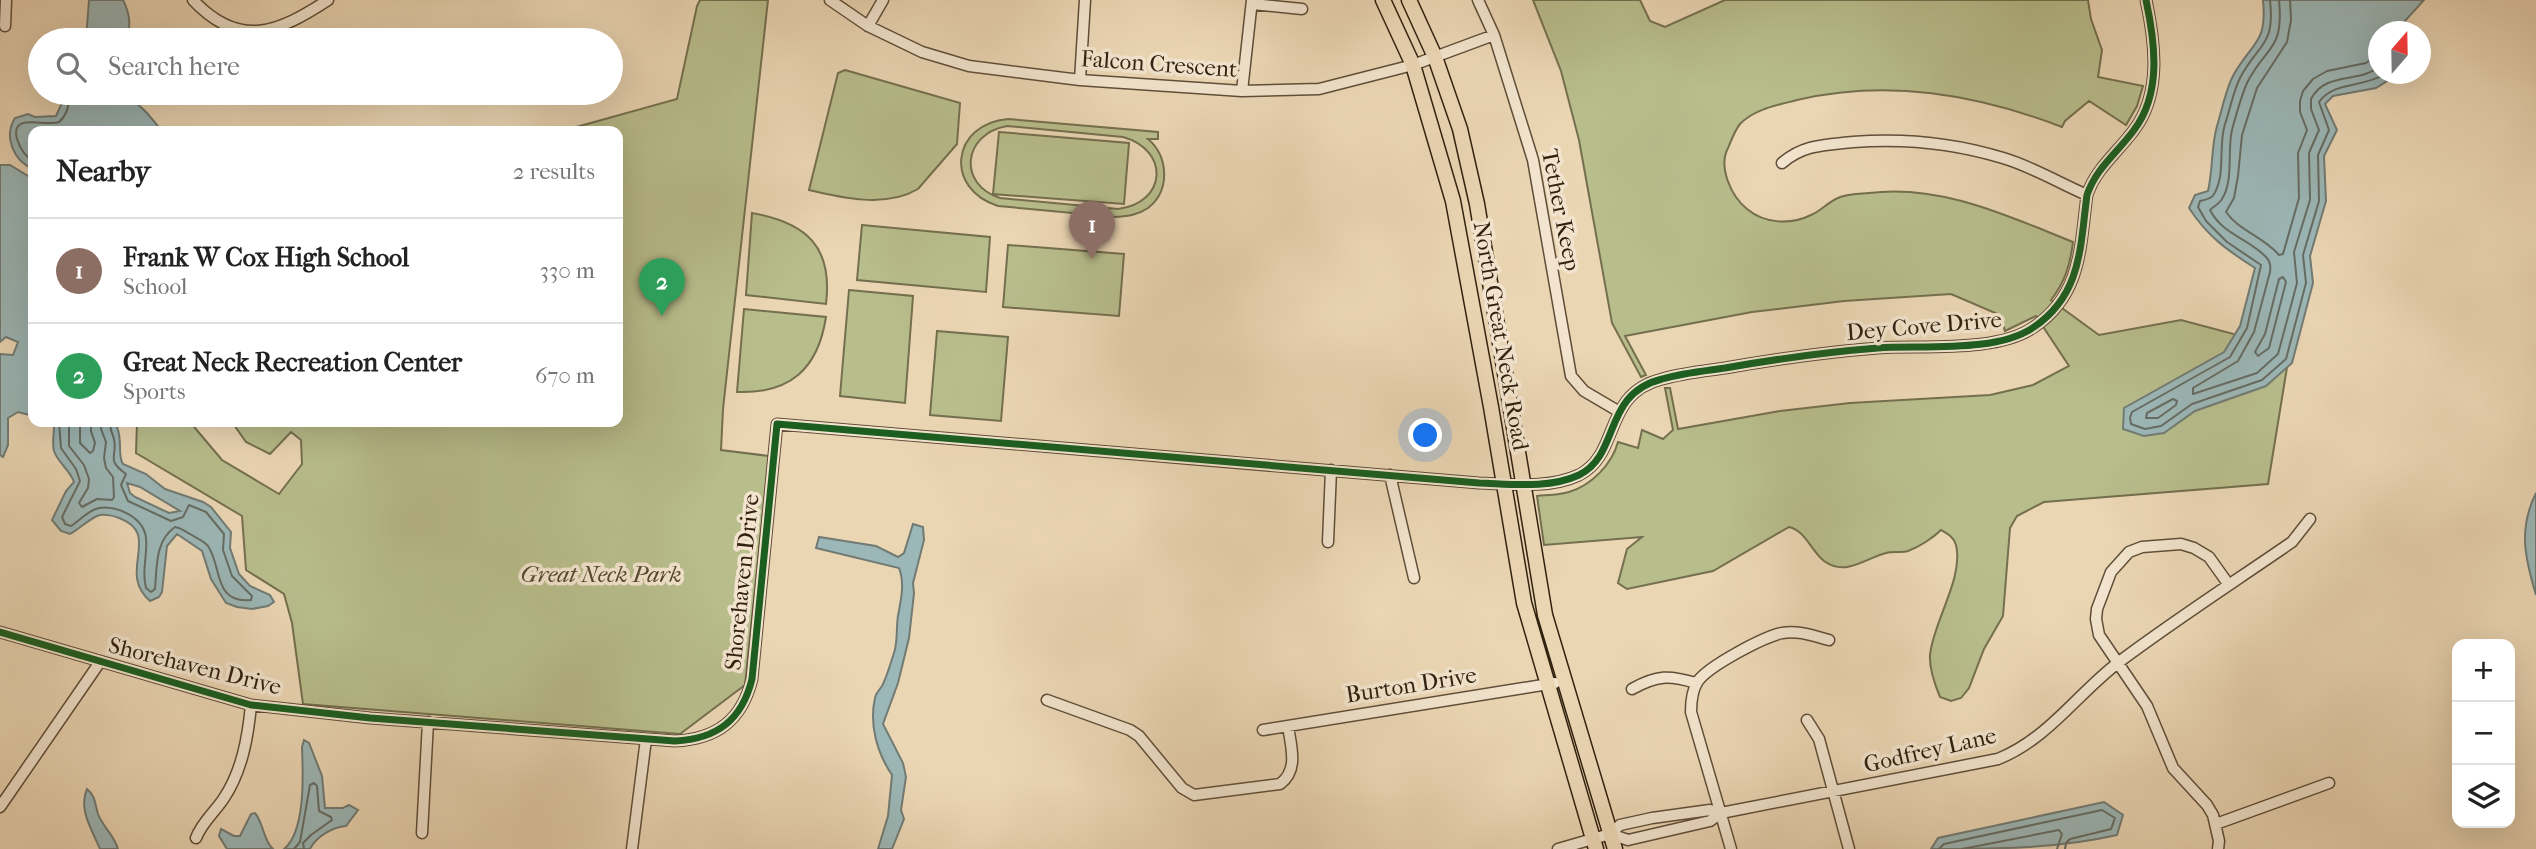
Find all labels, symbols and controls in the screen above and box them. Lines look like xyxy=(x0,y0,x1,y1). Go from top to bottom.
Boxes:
north arrow xyxy=(2368,21,2431,84)
search box xyxy=(28,28,623,105)
street label: Falcon Crescent xyxy=(1080,45,1238,83)
icon: search xyxy=(52,48,90,86)
text: Search here xyxy=(108,51,240,82)
street label: Tether Keep xyxy=(1536,147,1586,273)
text: Nearby xyxy=(56,154,151,189)
text: 2 results xyxy=(513,158,595,185)
pin: 1 xyxy=(1069,201,1115,259)
street label: North Great Neck Road xyxy=(1468,219,1535,453)
text: Frank W Cox High School xyxy=(123,242,409,273)
text: 1 xyxy=(75,257,83,284)
text: 330 m xyxy=(539,257,595,284)
pin: 2 xyxy=(639,258,685,316)
text: School xyxy=(123,273,187,300)
street label: Dey Cove Drive xyxy=(1845,306,2003,346)
text: Great Neck Recreation Center xyxy=(123,347,462,378)
text: 2 xyxy=(73,362,85,389)
text: 670 m xyxy=(535,362,595,389)
text: Sports xyxy=(123,378,185,405)
your location xyxy=(1408,418,1442,452)
street label: Shorehaven Drive xyxy=(719,492,765,672)
park label: Great Neck Park xyxy=(520,561,682,588)
street label: Shorehaven Drive xyxy=(106,631,284,701)
map controls xyxy=(2452,639,2515,828)
button: + xyxy=(2452,639,2515,702)
street label: Burton Drive xyxy=(1344,661,1478,709)
button: − xyxy=(2452,702,2515,765)
street label: Godfrey Lane xyxy=(1861,722,1999,778)
button: layers xyxy=(2452,765,2515,828)

